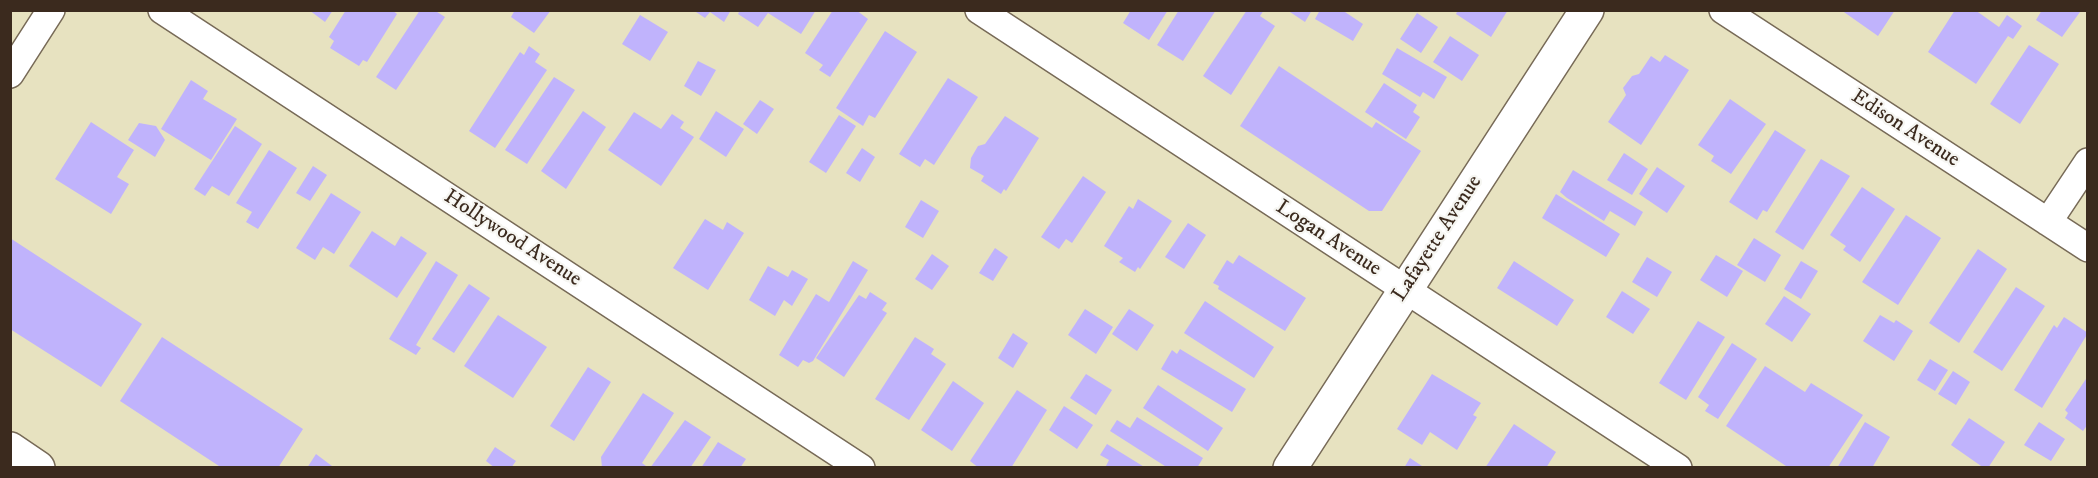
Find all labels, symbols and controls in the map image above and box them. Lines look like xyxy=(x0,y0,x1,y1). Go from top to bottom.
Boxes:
street label: Edison Avenue xyxy=(1846,85,1964,173)
street label: Lafayette Avenue xyxy=(1388,171,1488,307)
street label: Hollywood Avenue xyxy=(438,185,586,293)
street label: Logan Avenue xyxy=(1271,196,1385,282)

